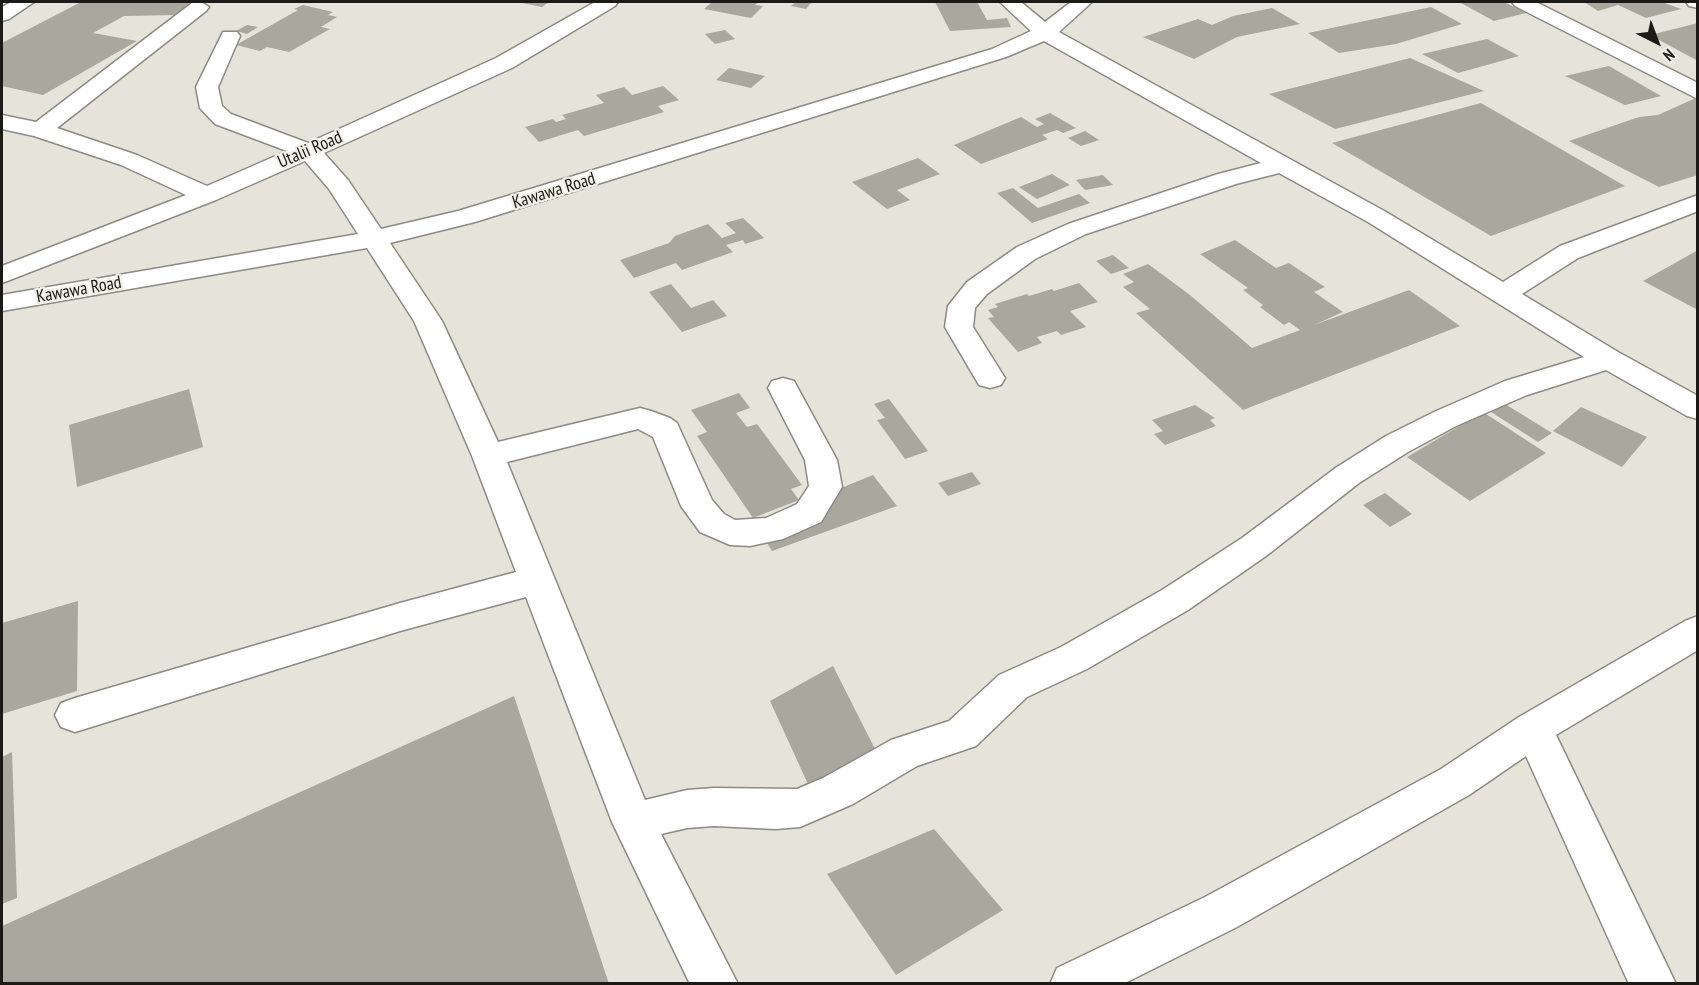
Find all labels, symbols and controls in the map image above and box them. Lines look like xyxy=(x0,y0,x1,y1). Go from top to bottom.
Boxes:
north arrow xyxy=(1627,12,1687,72)
text: N xyxy=(1659,45,1679,66)
street label: Utalii Road xyxy=(274,127,346,173)
street label: Kawawa Road xyxy=(510,168,598,214)
street label: Kawawa Road xyxy=(35,272,123,308)

